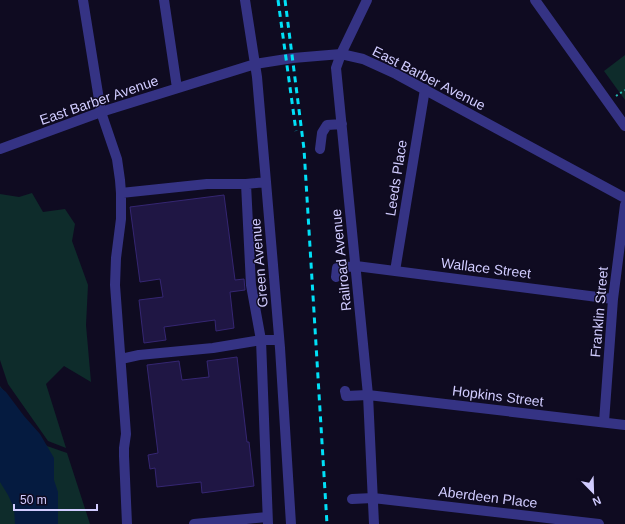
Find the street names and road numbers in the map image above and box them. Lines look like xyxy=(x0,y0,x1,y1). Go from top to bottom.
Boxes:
street label: East Barber Avenue xyxy=(370,43,488,113)
street label: East Barber Avenue xyxy=(38,72,161,128)
street label: Leeds Place xyxy=(382,138,410,217)
street label: Railroad Avenue xyxy=(328,208,354,312)
street label: Green Avenue xyxy=(247,218,271,308)
street label: Wallace Street xyxy=(440,255,532,281)
street label: Franklin Street xyxy=(587,266,611,358)
street label: Hopkins Street xyxy=(451,382,545,410)
street label: Aberdeen Place xyxy=(438,483,539,511)

